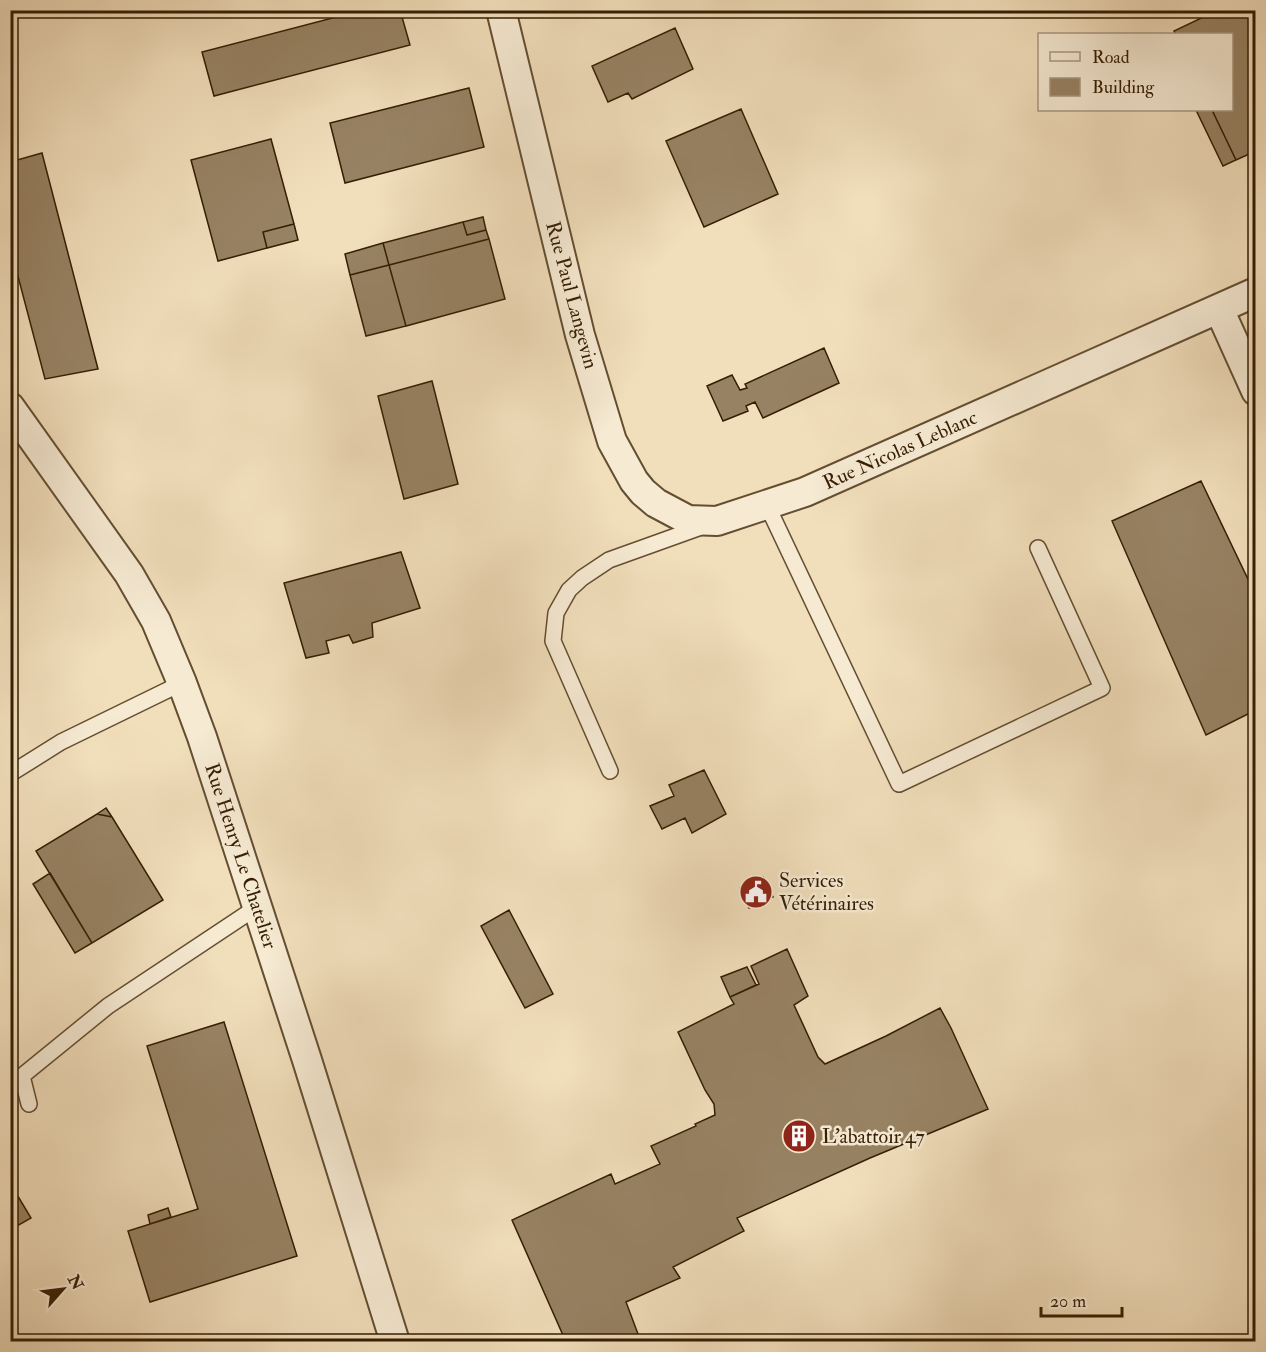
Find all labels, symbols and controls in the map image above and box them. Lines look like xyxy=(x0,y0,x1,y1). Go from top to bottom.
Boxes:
legend xyxy=(1038,33,1233,111)
text: Road xyxy=(1092,46,1130,69)
text: Building xyxy=(1092,76,1155,99)
street label: Rue Paul Langevin xyxy=(540,219,604,371)
street label: Rue Nicolas Leblanc xyxy=(819,405,981,495)
street label: Rue Henry Le Chatelier xyxy=(199,760,283,953)
place label: Services Vétérinaires xyxy=(779,868,874,916)
public building icon: Services Vétérinaires xyxy=(738,874,774,910)
building icon: L'abattoir 47 xyxy=(781,1118,817,1154)
place label: L'abattoir 47 xyxy=(822,1124,925,1149)
north arrow xyxy=(33,1259,93,1319)
text: N xyxy=(63,1271,88,1294)
scale bar xyxy=(1041,1280,1122,1318)
text: 20 m xyxy=(1050,1290,1086,1313)

